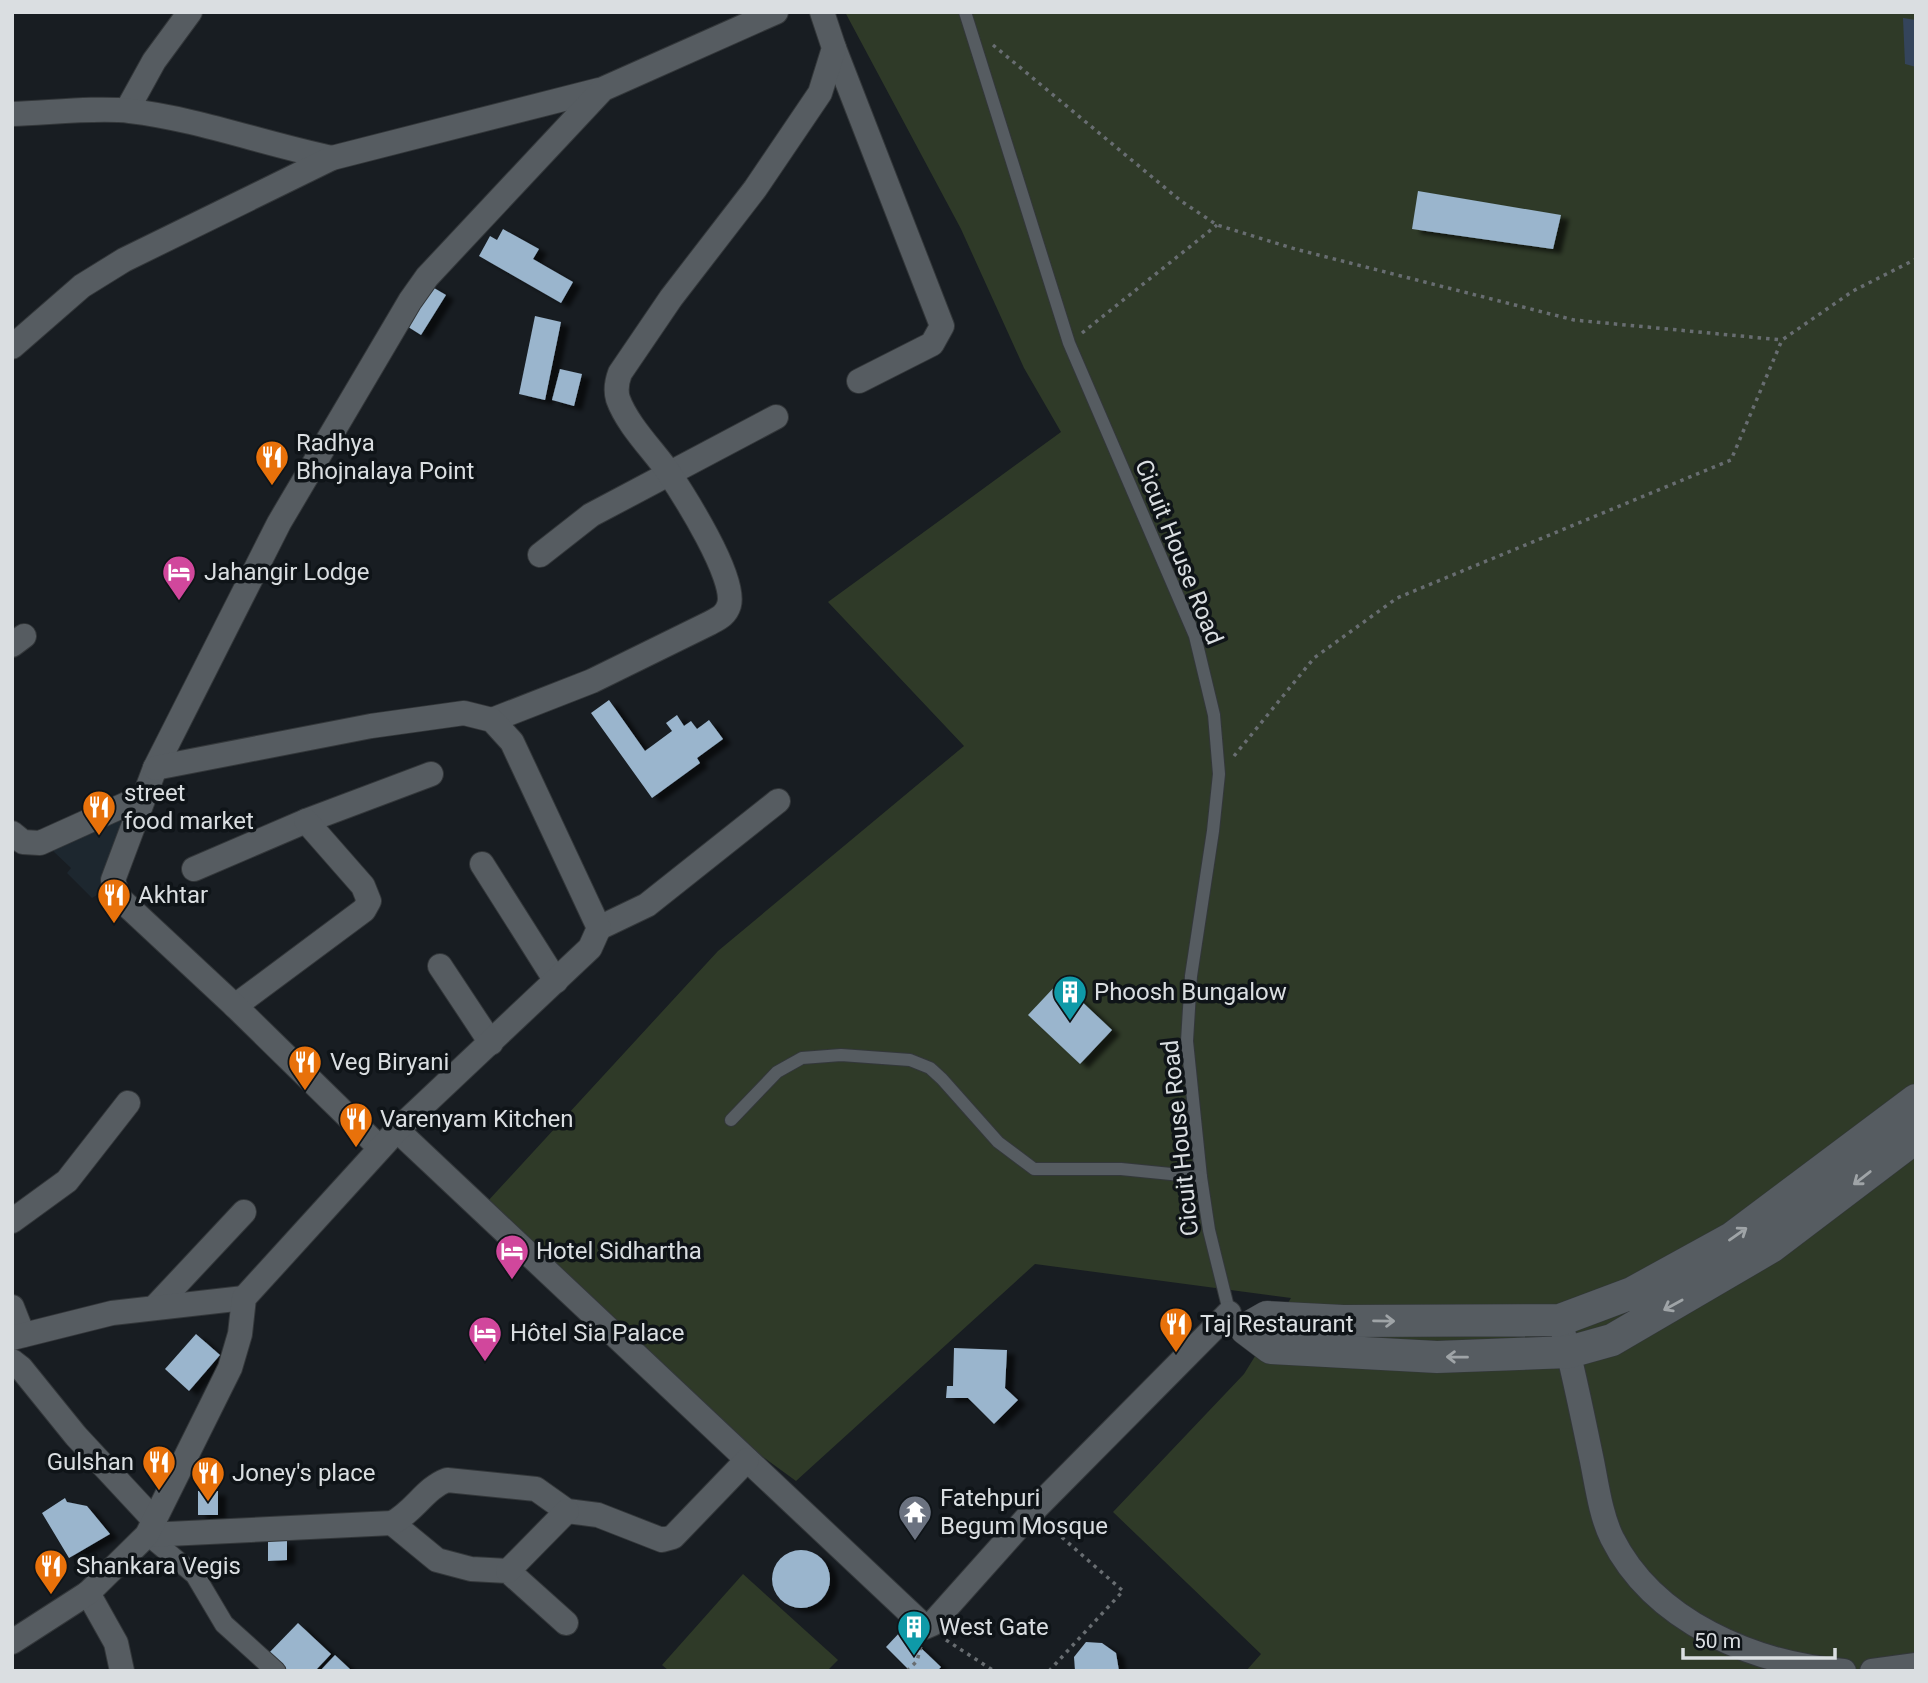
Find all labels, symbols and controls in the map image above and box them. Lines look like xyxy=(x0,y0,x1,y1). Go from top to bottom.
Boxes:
place label: Radhya Bhojnalaya Point xyxy=(296,429,475,485)
restaurant icon: Radhya Bhojnalaya Point xyxy=(253,438,291,487)
street label: Cicuit House Road xyxy=(1129,455,1229,649)
hotel icon: Jahangir Lodge xyxy=(160,553,198,602)
place label: Jahangir Lodge xyxy=(204,558,370,586)
place label: street food market xyxy=(124,779,254,835)
restaurant icon: street food market xyxy=(80,788,118,837)
restaurant icon: Akhtar xyxy=(95,876,133,925)
place label: Akhtar xyxy=(138,881,208,909)
building icon: Phoosh Bungalow xyxy=(1051,973,1089,1022)
place label: Phoosh Bungalow xyxy=(1094,978,1287,1006)
street label: Cicuit House Road xyxy=(1156,1039,1204,1237)
restaurant icon: Veg Biryani xyxy=(286,1043,324,1092)
place label: Veg Biryani xyxy=(330,1048,449,1076)
restaurant icon: Varenyam Kitchen xyxy=(337,1100,375,1149)
place label: Varenyam Kitchen xyxy=(380,1105,573,1133)
one-way arrow xyxy=(1853,1171,1872,1186)
one-way arrow xyxy=(1728,1227,1747,1241)
hotel icon: Hotel Sidhartha xyxy=(493,1232,531,1281)
place label: Hotel Sidhartha xyxy=(536,1237,702,1265)
one-way arrow xyxy=(1664,1298,1684,1312)
restaurant icon: Taj Restaurant xyxy=(1157,1305,1195,1354)
place label: Taj Restaurant xyxy=(1200,1310,1354,1338)
hotel icon: Hôtel Sia Palace xyxy=(466,1314,504,1363)
one-way arrow xyxy=(1372,1314,1395,1328)
place label: Hôtel Sia Palace xyxy=(510,1319,685,1347)
one-way arrow xyxy=(1446,1350,1469,1364)
restaurant icon: Gulshan xyxy=(140,1443,178,1492)
place label: Gulshan xyxy=(47,1448,134,1476)
restaurant icon: Joney's place xyxy=(189,1454,227,1503)
place label: Joney's place xyxy=(232,1459,376,1487)
place label: Fatehpuri Begum Mosque xyxy=(940,1484,1108,1540)
temple icon: Fatehpuri Begum Mosque xyxy=(896,1493,934,1542)
restaurant icon: Shankara Vegis xyxy=(32,1547,70,1596)
place label: Shankara Vegis xyxy=(76,1552,241,1580)
building icon: West Gate xyxy=(895,1608,933,1657)
place label: West Gate xyxy=(939,1613,1049,1641)
scale bar xyxy=(1683,1616,1835,1660)
text: 50 m xyxy=(1694,1629,1741,1653)

